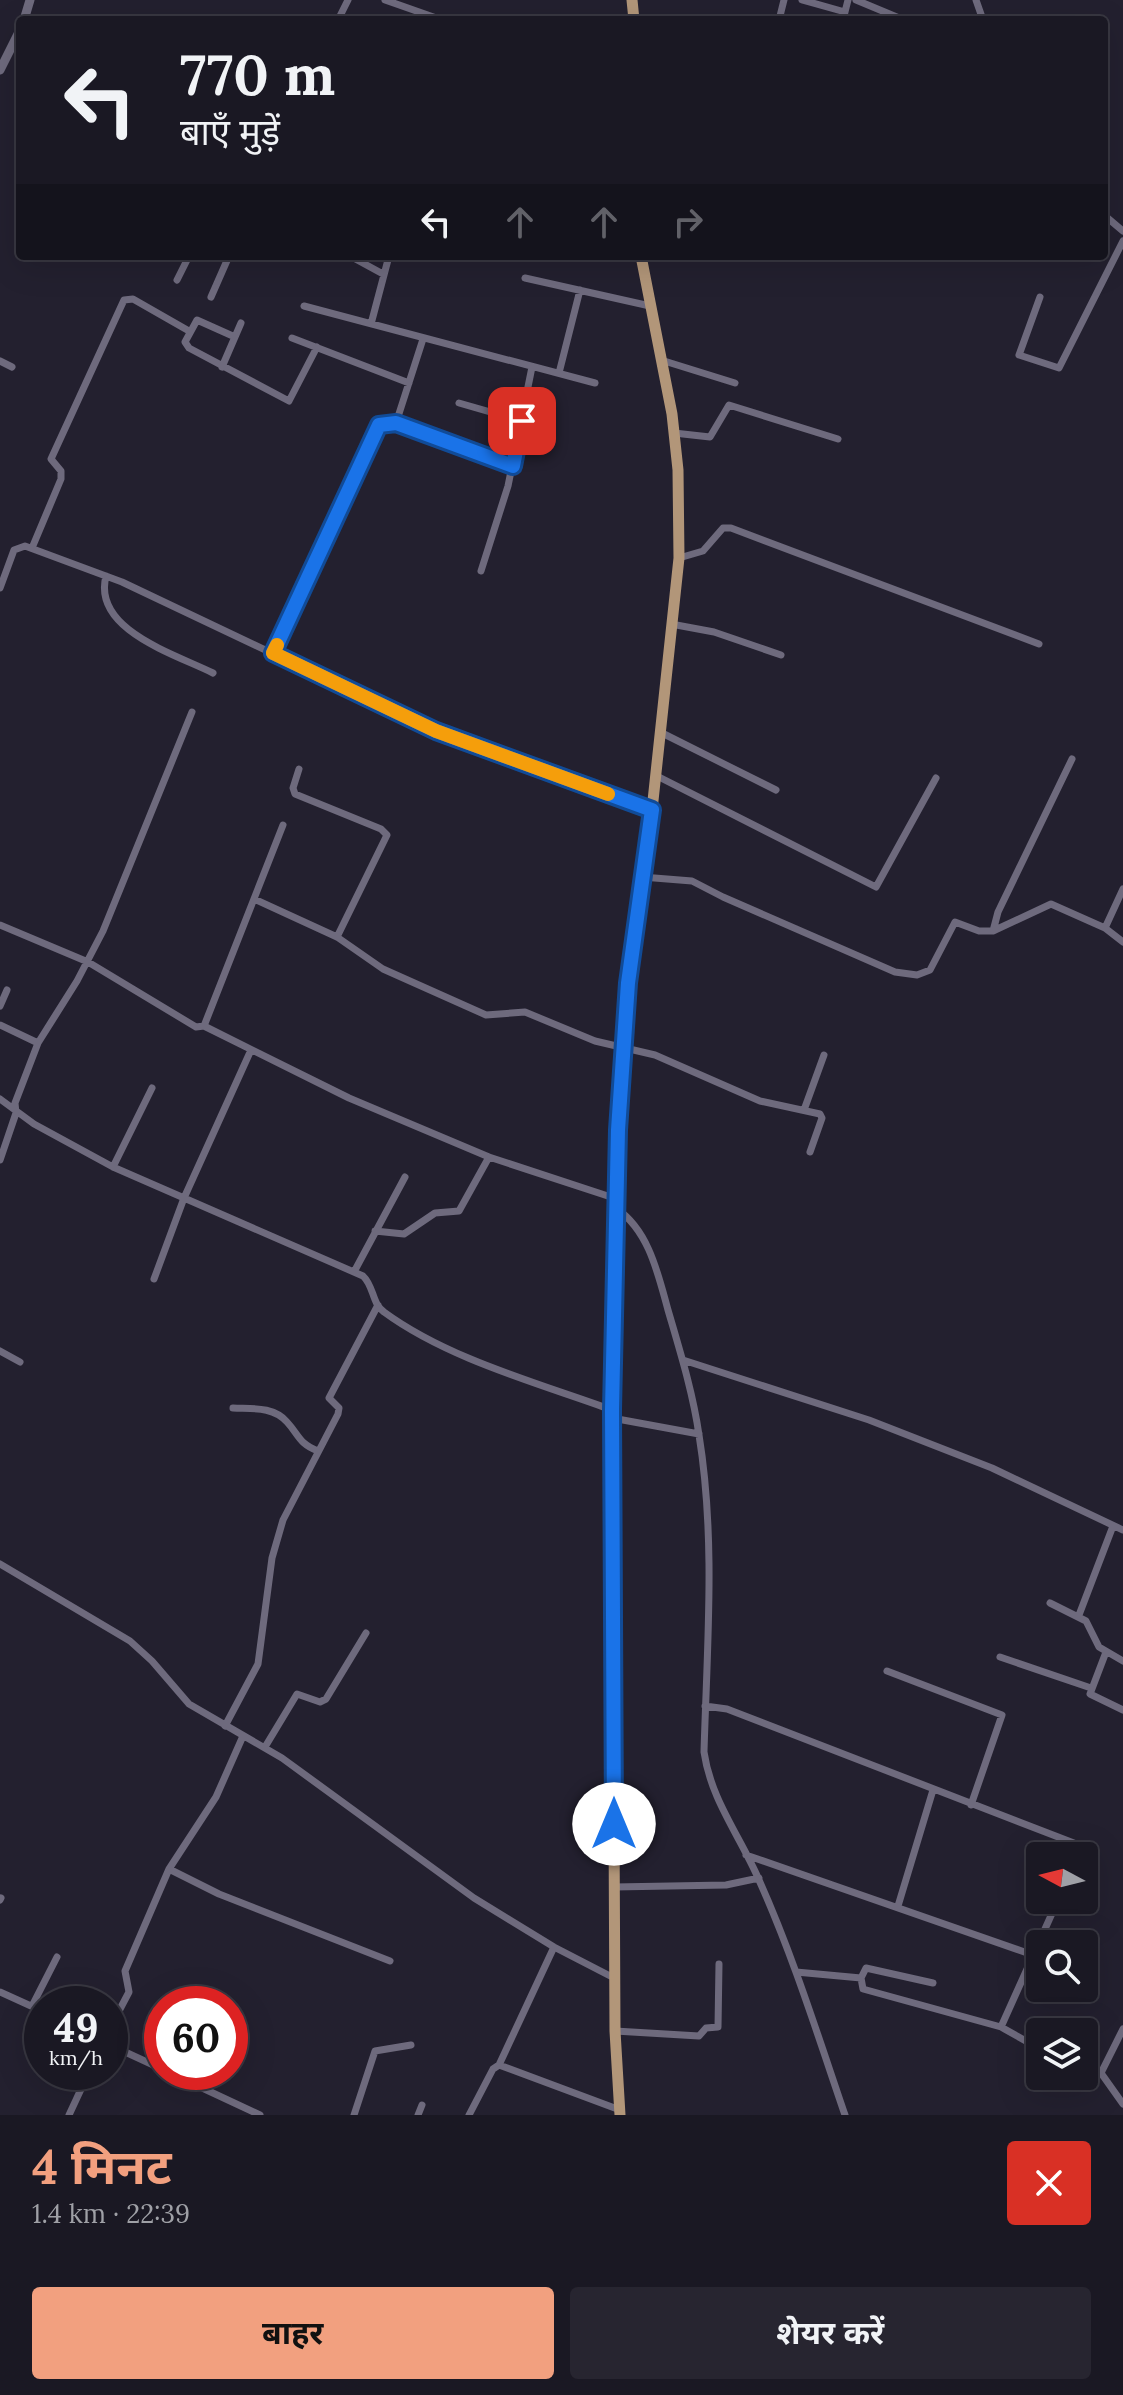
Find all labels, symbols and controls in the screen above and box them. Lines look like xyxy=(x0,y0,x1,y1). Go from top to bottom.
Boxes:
text: 770 m xyxy=(180,39,335,110)
icon: left xyxy=(48,48,152,152)
text: बाएँ मुड़ें xyxy=(180,109,280,155)
icon: left xyxy=(414,200,458,244)
icon: ahead xyxy=(498,200,542,244)
icon: ahead xyxy=(582,200,626,244)
icon: right xyxy=(666,200,710,244)
pin xyxy=(488,387,556,455)
icon: arrive xyxy=(500,399,544,443)
position arrow xyxy=(572,1782,656,1866)
north arrow xyxy=(1026,1842,1098,1914)
map controls xyxy=(1026,1842,1098,2090)
button: search xyxy=(1026,1930,1098,2002)
speed limit sign: 60 xyxy=(144,1986,248,2090)
text: 49 xyxy=(54,2002,98,2053)
button: layers xyxy=(1026,2018,1098,2090)
text: km/h xyxy=(49,2045,103,2070)
text: 4 मिनट xyxy=(32,2136,172,2197)
button: close xyxy=(1007,2141,1091,2225)
text: 1.4 km · 22:39 xyxy=(32,2197,190,2230)
button: बाहर xyxy=(32,2287,554,2379)
button: शेयर करें xyxy=(570,2287,1091,2379)

